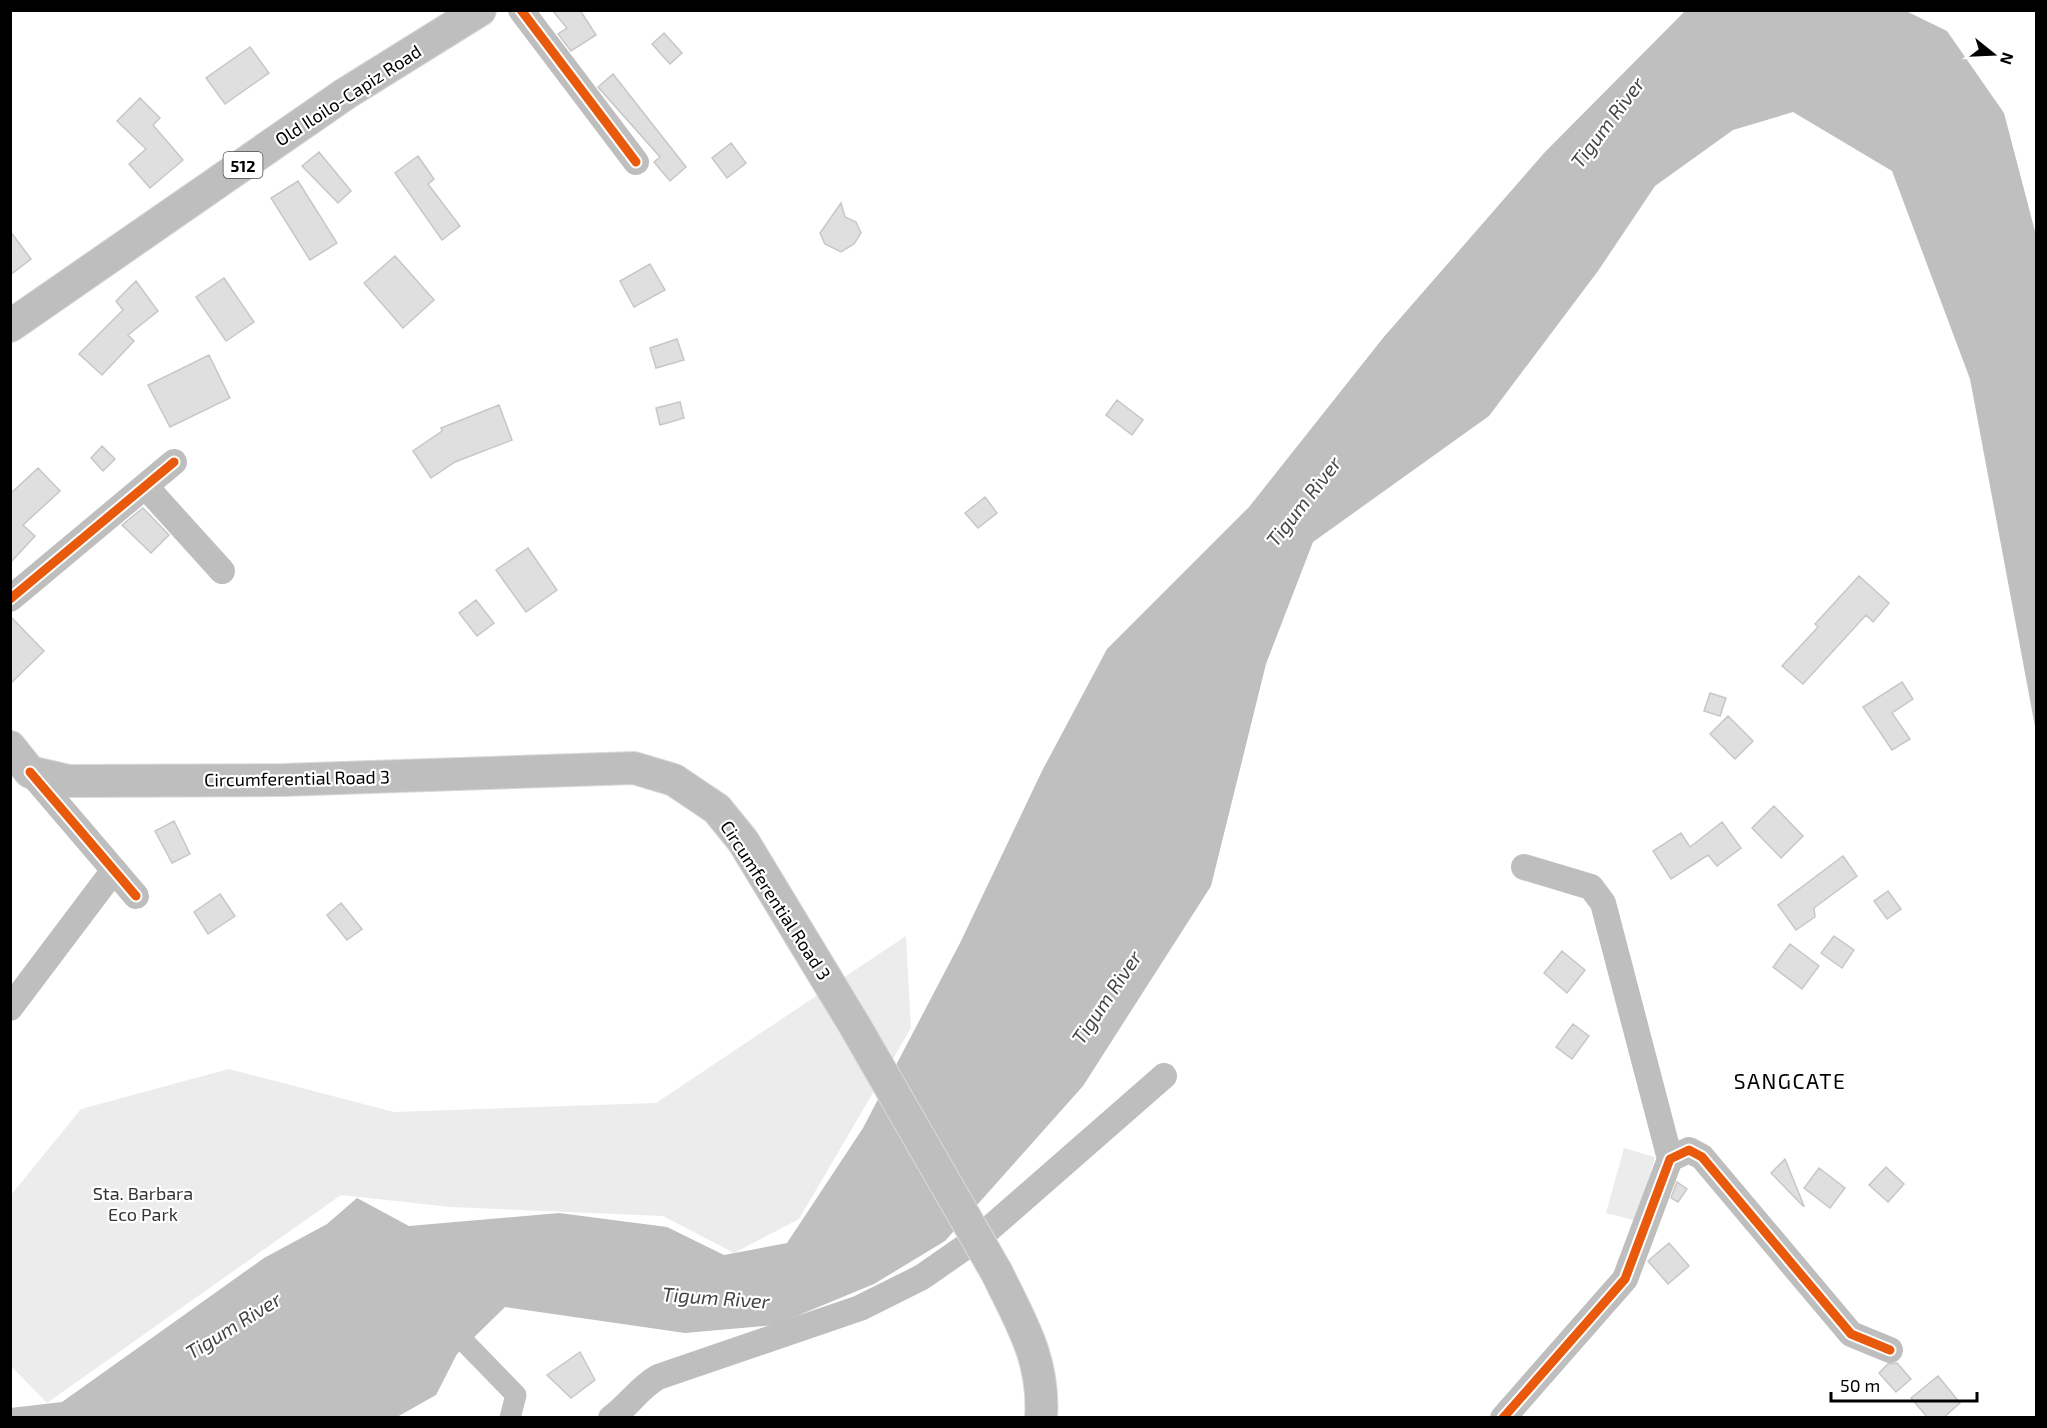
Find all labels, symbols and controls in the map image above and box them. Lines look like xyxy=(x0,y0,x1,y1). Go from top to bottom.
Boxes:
north arrow xyxy=(1963,24,2023,84)
street label: Old Iloilo-Capiz Road xyxy=(271,40,425,150)
text: N xyxy=(1997,50,2019,67)
water label: Tigum River xyxy=(1565,71,1650,172)
road number: 512 xyxy=(224,152,262,178)
water label: Tigum River xyxy=(1260,450,1346,551)
street label: Circumferential Road 3 xyxy=(204,765,390,791)
street label: Circumferential Road 3 xyxy=(716,816,836,984)
water label: Tigum River xyxy=(1066,945,1147,1048)
district label: SANGCATE xyxy=(1734,1068,1846,1093)
park label: Sta. Barbara Eco Park xyxy=(93,1182,193,1225)
water label: Tigum River xyxy=(661,1281,772,1313)
water label: Tigum River xyxy=(181,1286,286,1364)
scale bar xyxy=(1831,1365,1976,1403)
text: 50 m xyxy=(1840,1374,1880,1396)

